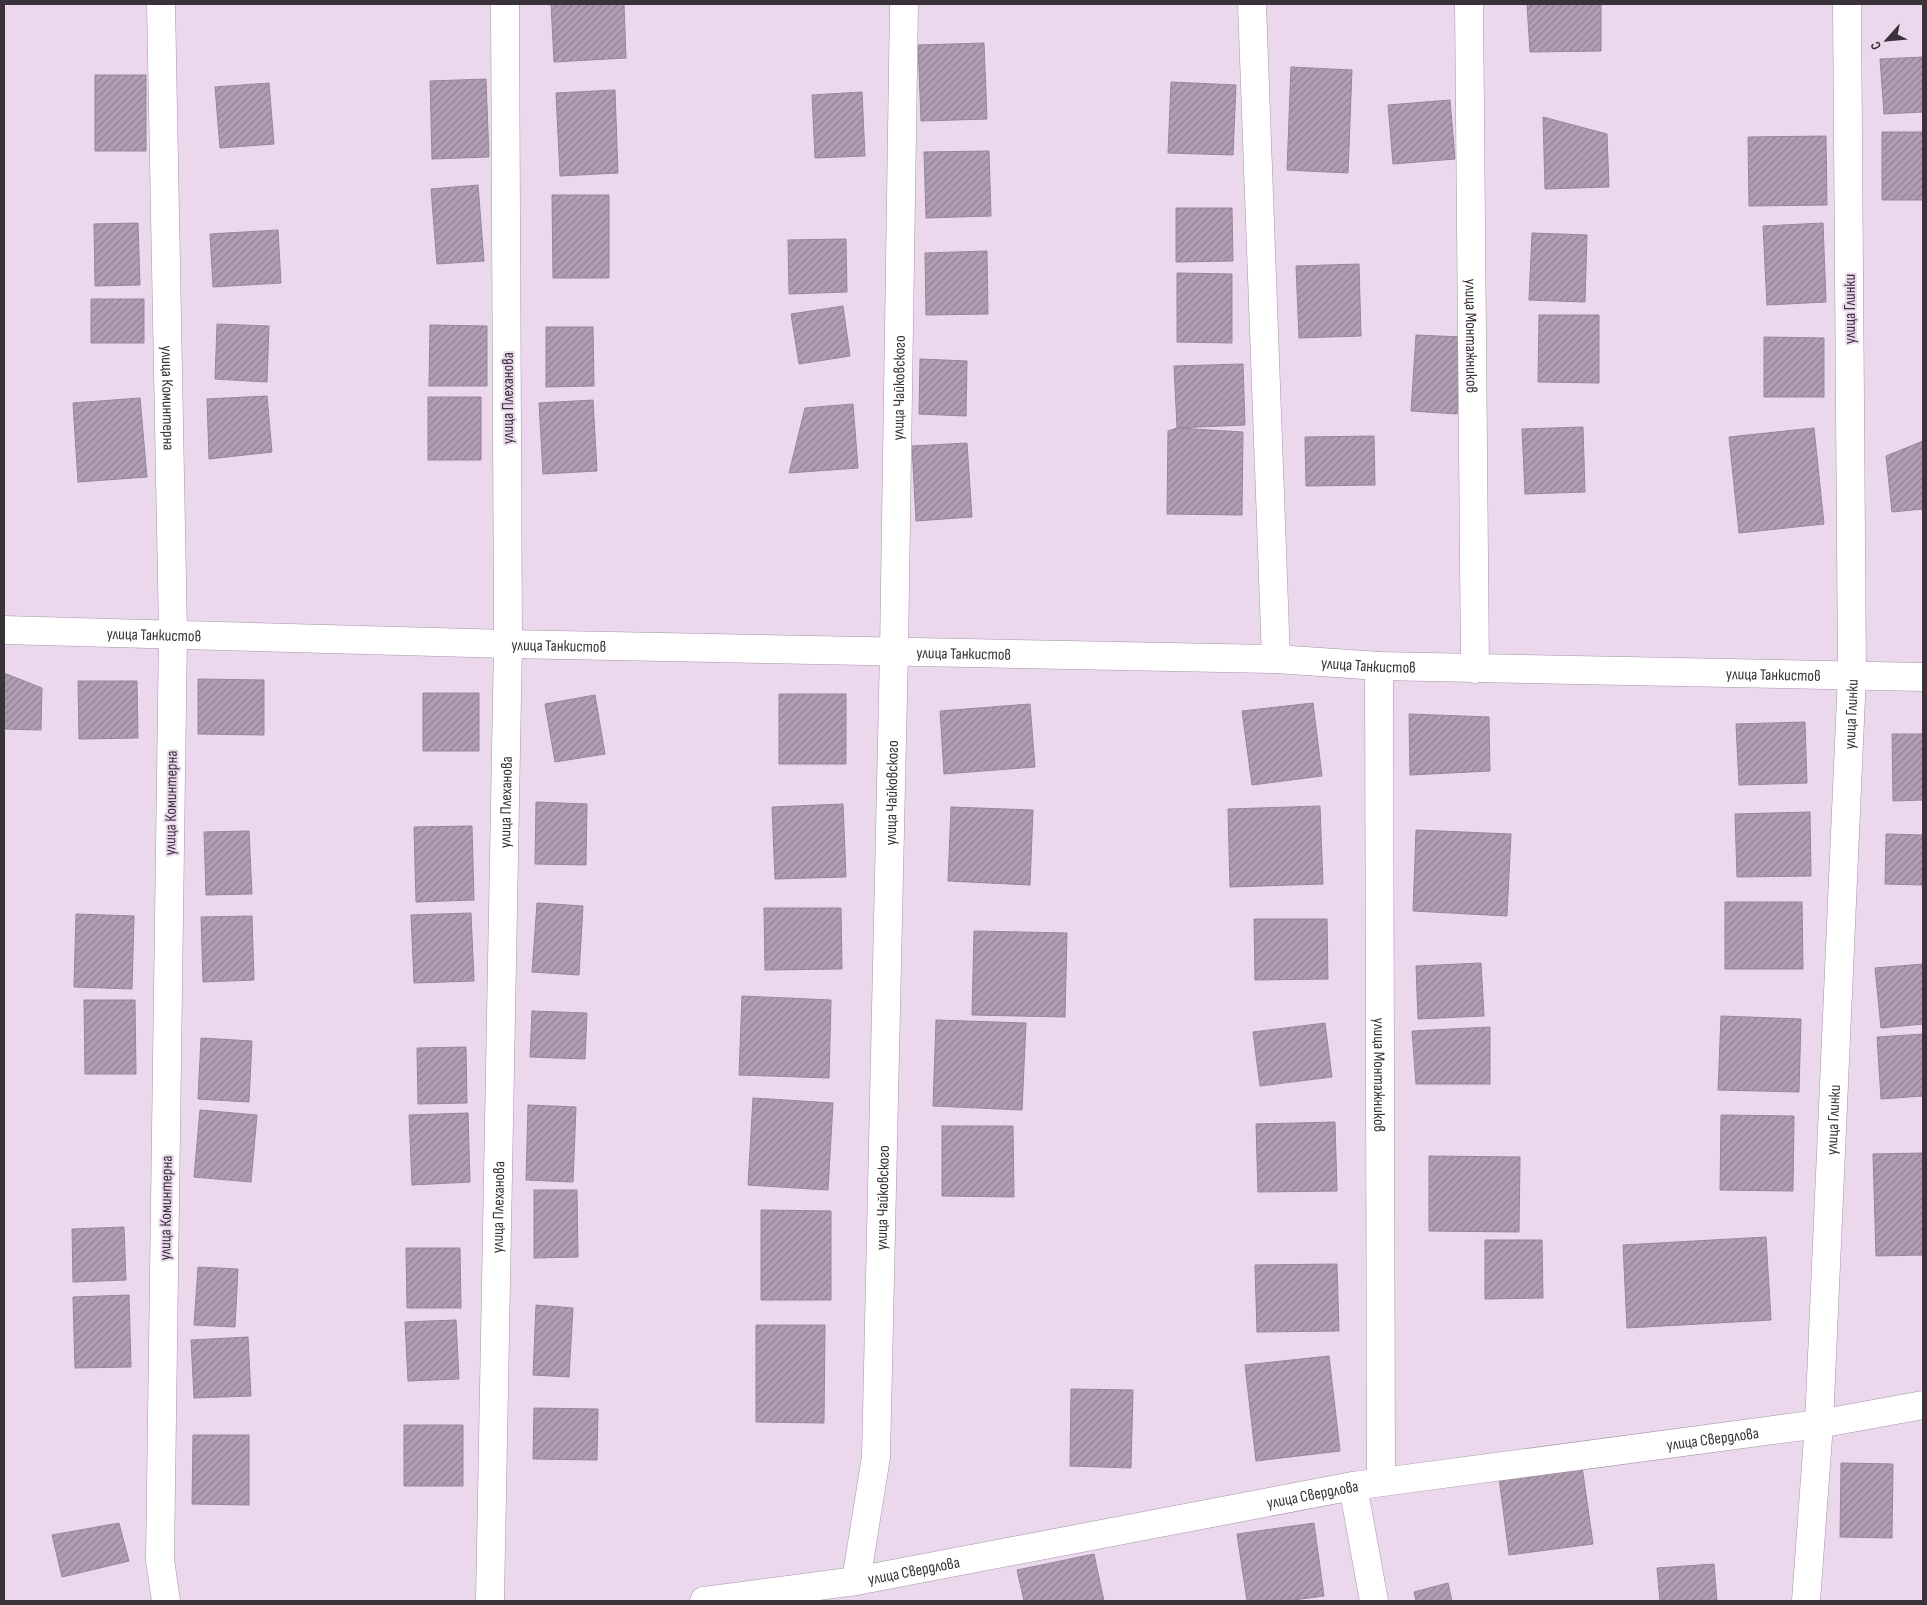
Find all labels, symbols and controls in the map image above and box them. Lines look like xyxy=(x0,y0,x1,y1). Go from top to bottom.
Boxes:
north arrow xyxy=(1862,15,1912,65)
text: С xyxy=(1867,39,1885,53)
street label: улица Глинки xyxy=(1841,274,1860,344)
street label: улица Монтажников xyxy=(1460,279,1481,393)
street label: улица Чайковского xyxy=(889,335,910,441)
street label: улица Коминтерна xyxy=(157,345,178,451)
street label: улица Плеханова xyxy=(499,352,518,444)
street label: улица Танкистов xyxy=(106,625,202,646)
street label: улица Танкистов xyxy=(511,636,606,657)
street label: улица Танкистов xyxy=(916,644,1011,665)
street label: улица Танкистов xyxy=(1320,654,1416,678)
street label: улица Танкистов xyxy=(1726,665,1821,686)
street label: улица Глинки xyxy=(1841,679,1863,750)
street label: улица Чайковского xyxy=(882,740,903,846)
street label: улица Коминтерна xyxy=(161,750,182,856)
street label: улица Плеханова xyxy=(496,756,517,848)
street label: улица Монтажников xyxy=(1369,1018,1388,1132)
street label: улица Глинки xyxy=(1823,1084,1845,1155)
street label: улица Чайковского xyxy=(873,1145,894,1250)
street label: улица Коминтерна xyxy=(156,1155,177,1261)
street label: улица Плеханова xyxy=(489,1161,509,1253)
street label: улица Свердлова xyxy=(1665,1424,1760,1455)
street label: улица Свердлова xyxy=(1265,1477,1360,1513)
street label: улица Свердлова xyxy=(866,1553,961,1590)

